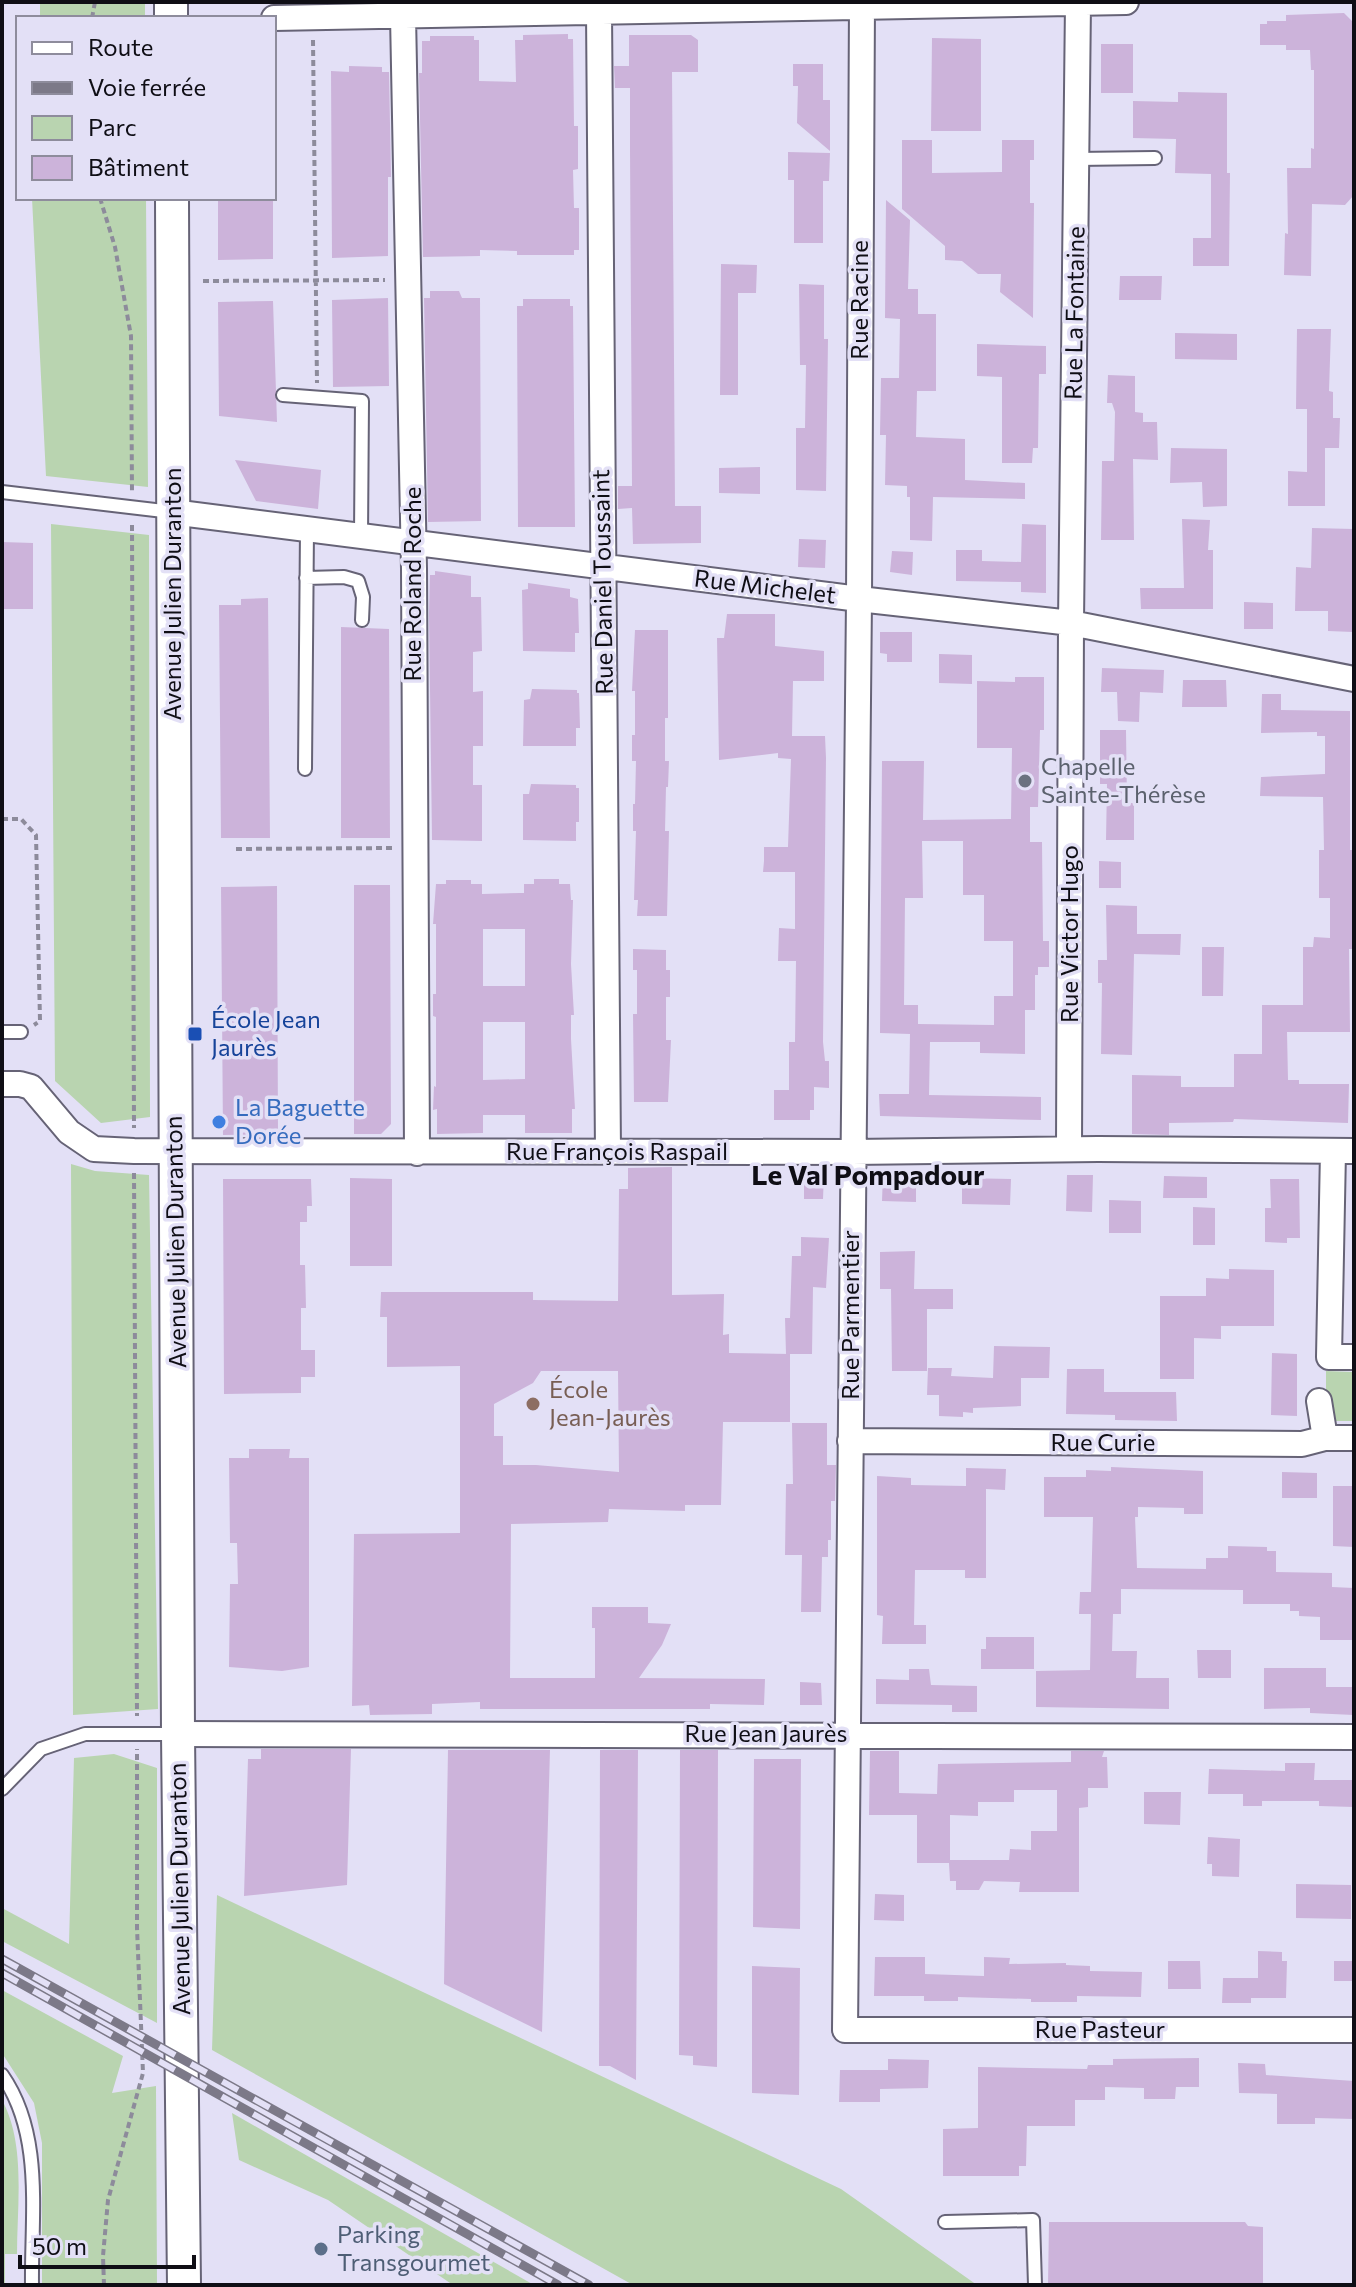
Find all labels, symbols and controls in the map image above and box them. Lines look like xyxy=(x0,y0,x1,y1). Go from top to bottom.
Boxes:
legend xyxy=(16,16,276,200)
text: Route xyxy=(88,32,153,61)
text: Voie ferrée xyxy=(88,72,206,101)
text: Parc xyxy=(88,112,137,141)
text: Bâtiment xyxy=(88,152,189,181)
street label: Rue La Fontaine xyxy=(1057,226,1090,400)
street label: Rue Racine xyxy=(844,240,873,360)
street label: Avenue Julien Duranton xyxy=(157,468,186,720)
street label: Rue Daniel Toussaint xyxy=(585,469,618,695)
street label: Rue Roland Roche xyxy=(397,486,426,682)
street label: Rue Michelet xyxy=(693,562,838,609)
place label: Chapelle Sainte-Thérèse xyxy=(1041,751,1206,808)
marker: Chapelle Sainte-Thérèse xyxy=(1016,772,1034,790)
street label: Rue Victor Hugo xyxy=(1054,845,1083,1023)
place label: École Jean Jaurès xyxy=(211,1004,321,1061)
marker: École Jean Jaurès xyxy=(186,1025,204,1043)
place label: La Baguette Dorée xyxy=(235,1092,365,1149)
marker: La Baguette Dorée xyxy=(210,1113,228,1131)
street label: Avenue Julien Duranton xyxy=(158,1115,191,1369)
street label: Rue François Raspail xyxy=(506,1136,728,1165)
district label: Le Val Pompadour xyxy=(751,1157,985,1191)
street label: Rue Parmentier xyxy=(835,1230,864,1400)
place label: École Jean-Jaurès xyxy=(549,1374,671,1431)
marker: École Jean-Jaurès xyxy=(524,1395,542,1413)
street label: Rue Curie xyxy=(1051,1427,1155,1456)
street label: Rue Jean Jaurès xyxy=(685,1718,847,1747)
street label: Avenue Julien Duranton xyxy=(162,1762,195,2016)
street label: Rue Pasteur xyxy=(1035,2014,1166,2043)
scale bar xyxy=(20,2219,194,2269)
place label: Parking Transgourmet xyxy=(337,2219,490,2276)
text: 50 m xyxy=(32,2231,87,2260)
marker: Parking Transgourmet xyxy=(312,2240,330,2258)

